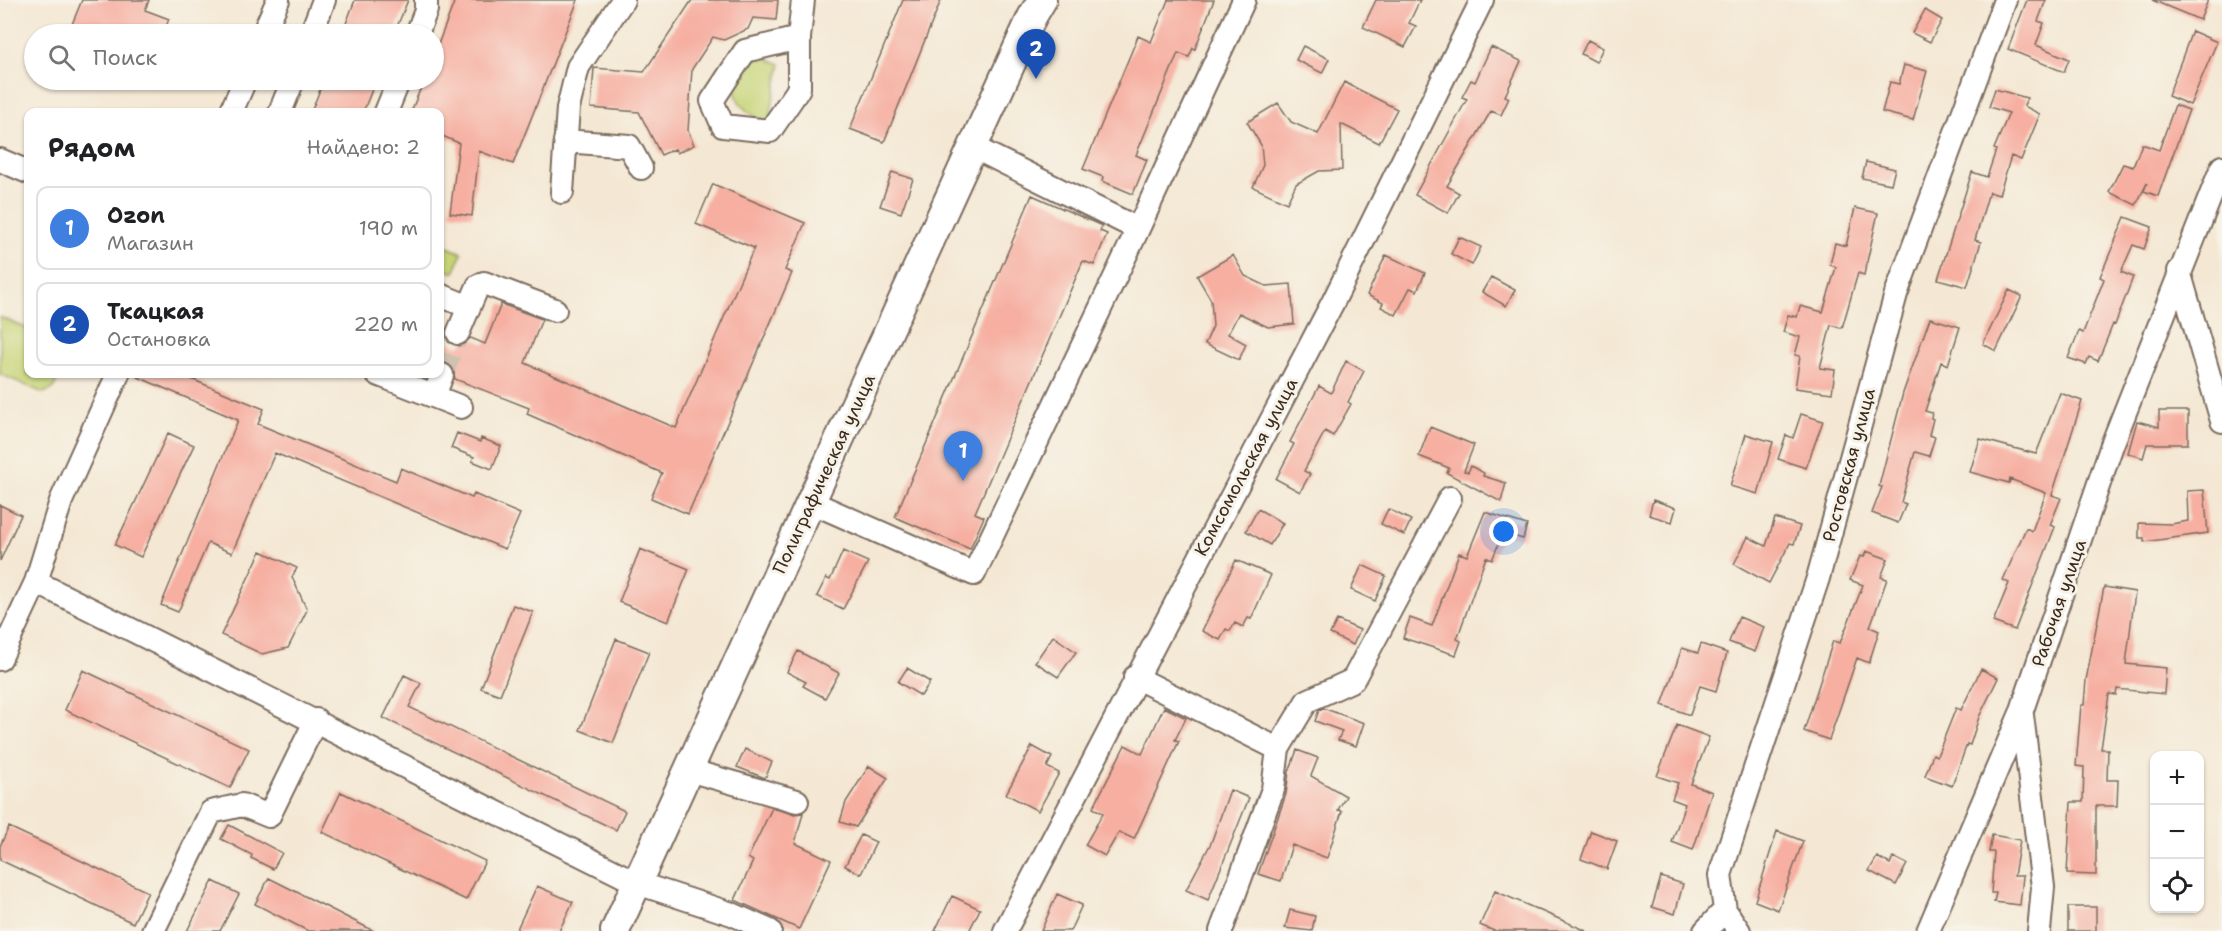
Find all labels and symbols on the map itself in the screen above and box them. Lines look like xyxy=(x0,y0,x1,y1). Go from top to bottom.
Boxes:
pin: 2 xyxy=(1016,29,1056,79)
street label: Полиграфическая улица xyxy=(767,370,881,578)
street label: Комсомольская улица xyxy=(1189,374,1303,560)
street label: Ростовская улица xyxy=(1817,386,1881,544)
pin: 1 xyxy=(944,432,982,481)
your location xyxy=(1489,517,1518,546)
street label: Рабочая улица xyxy=(2026,536,2092,670)

